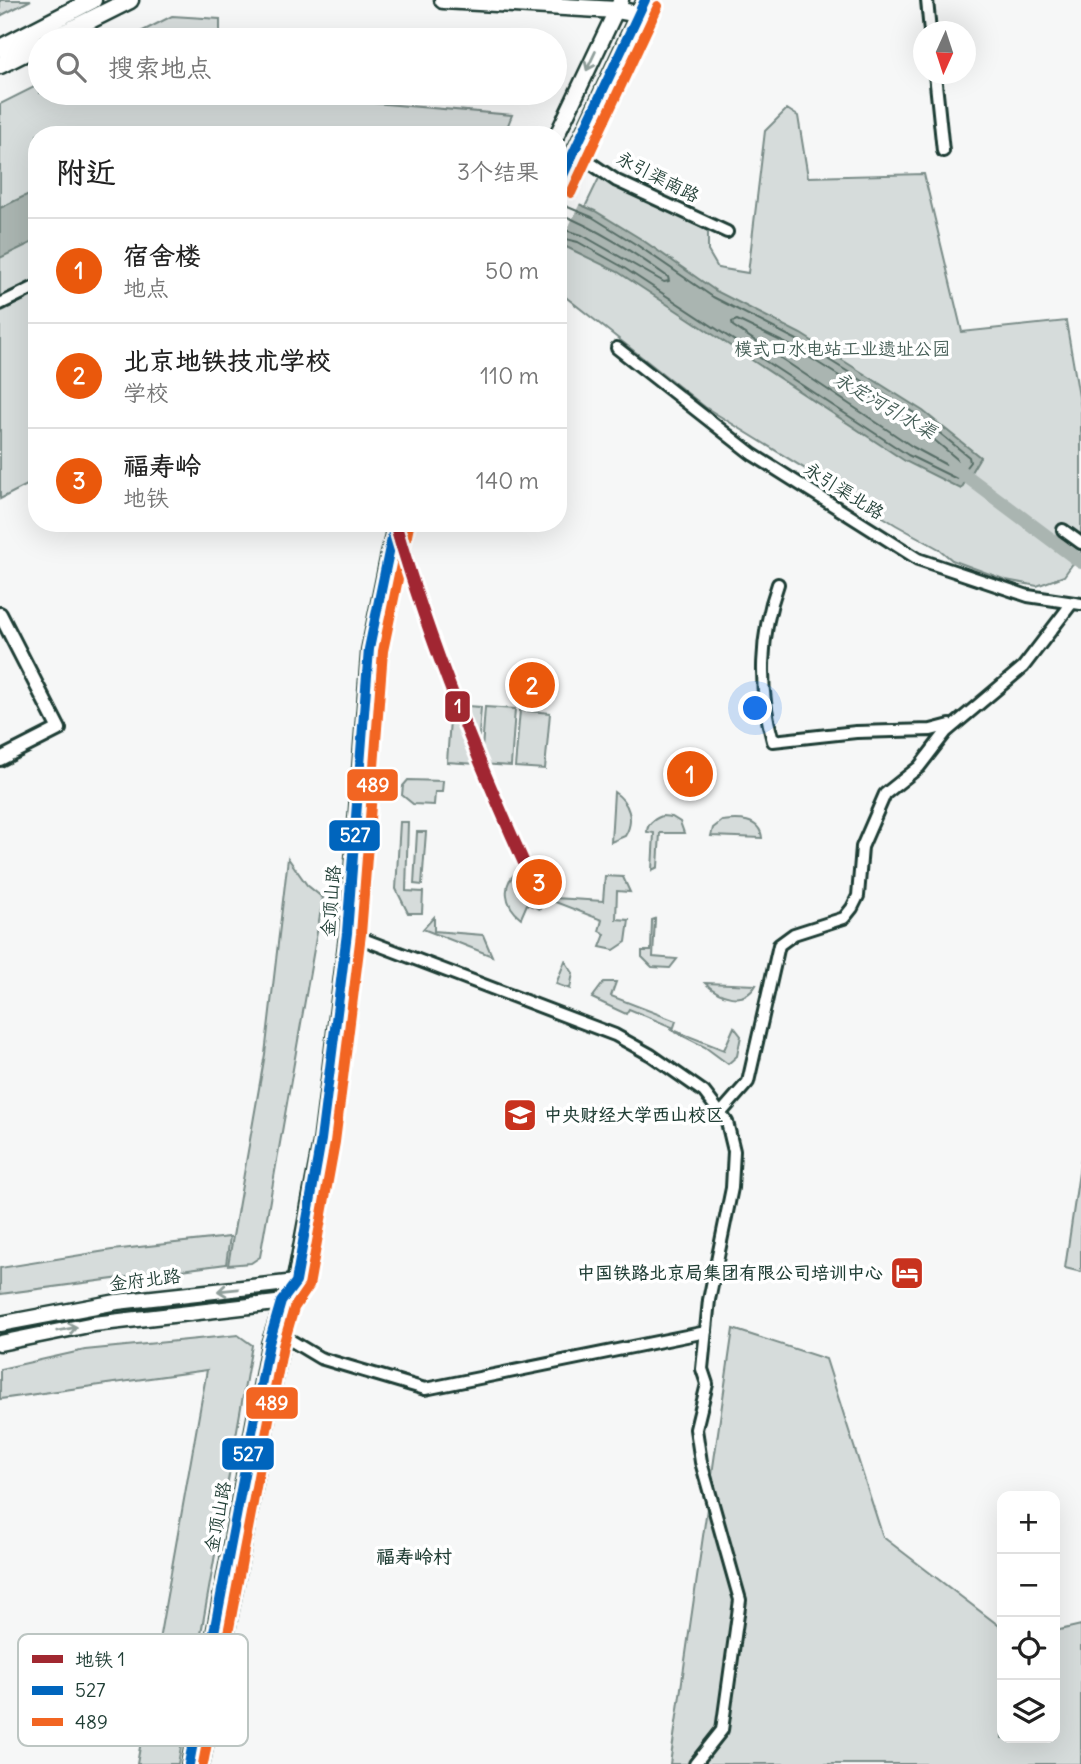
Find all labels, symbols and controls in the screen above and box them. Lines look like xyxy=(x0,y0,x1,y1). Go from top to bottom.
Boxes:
north arrow xyxy=(913,21,976,84)
search box xyxy=(28,28,567,105)
icon: search xyxy=(52,48,90,86)
one-way arrow xyxy=(584,50,597,71)
text: 搜索地点 xyxy=(108,51,212,84)
street label: 永引渠南路 xyxy=(613,146,704,207)
text: 附近 xyxy=(56,153,116,191)
text: 3个结果 xyxy=(457,157,539,186)
text: 宿舍楼 xyxy=(123,239,201,272)
text: 1 xyxy=(74,256,84,285)
text: 50 m xyxy=(485,256,539,285)
text: 地点 xyxy=(123,273,169,302)
park label: 模式口水电站工业遗址公园 xyxy=(734,337,950,360)
text: 北京地铁技术学校 xyxy=(123,344,331,377)
text: 2 xyxy=(73,361,85,390)
text: 110 m xyxy=(480,361,539,390)
water label: 永定河引水渠 xyxy=(830,366,942,445)
text: 学校 xyxy=(123,378,169,407)
text: 福寿岭 xyxy=(123,449,201,482)
street label: 永引渠北路 xyxy=(800,457,889,524)
text: 3 xyxy=(72,466,86,495)
text: 140 m xyxy=(476,466,539,495)
text: 地铁 xyxy=(123,483,169,512)
pin: 2 xyxy=(509,659,555,711)
line badge: 1 xyxy=(444,690,471,723)
your location xyxy=(738,691,772,725)
text: 1 xyxy=(454,694,462,718)
pin: 1 xyxy=(667,748,713,800)
line badge: 489 xyxy=(346,768,399,802)
text: 489 xyxy=(357,773,389,797)
line badge: 527 xyxy=(328,819,381,852)
text: 527 xyxy=(340,823,371,847)
pin: 3 xyxy=(516,856,562,908)
street label: 金顶山路 xyxy=(316,864,345,938)
school or university icon: 中央财经大学西山校区 xyxy=(501,1096,539,1134)
place label: 中央财经大学西山校区 xyxy=(544,1103,724,1126)
hotel icon: 中国铁路北京局集团有限公司培训中心 xyxy=(888,1254,926,1292)
place label: 中国铁路北京局集团有限公司培训中心 xyxy=(577,1261,883,1284)
street label: 金府北路 xyxy=(108,1264,182,1295)
one-way arrow xyxy=(218,1283,240,1296)
one-way arrow xyxy=(55,1322,78,1336)
line badge: 489 xyxy=(245,1386,299,1420)
text: 489 xyxy=(256,1391,288,1415)
line badge: 527 xyxy=(221,1437,275,1471)
text: 527 xyxy=(233,1442,264,1466)
street label: 金顶山路 xyxy=(199,1479,236,1554)
map controls xyxy=(997,1491,1060,1743)
button: + xyxy=(997,1491,1060,1554)
district label: 福寿岭村 xyxy=(376,1544,452,1568)
button: − xyxy=(997,1554,1060,1617)
button: locate xyxy=(997,1617,1060,1680)
legend xyxy=(18,1634,248,1746)
text: 地铁 1 xyxy=(75,1647,125,1671)
text: 527 xyxy=(75,1678,106,1702)
button: layers xyxy=(997,1680,1060,1743)
text: 489 xyxy=(75,1710,108,1734)

